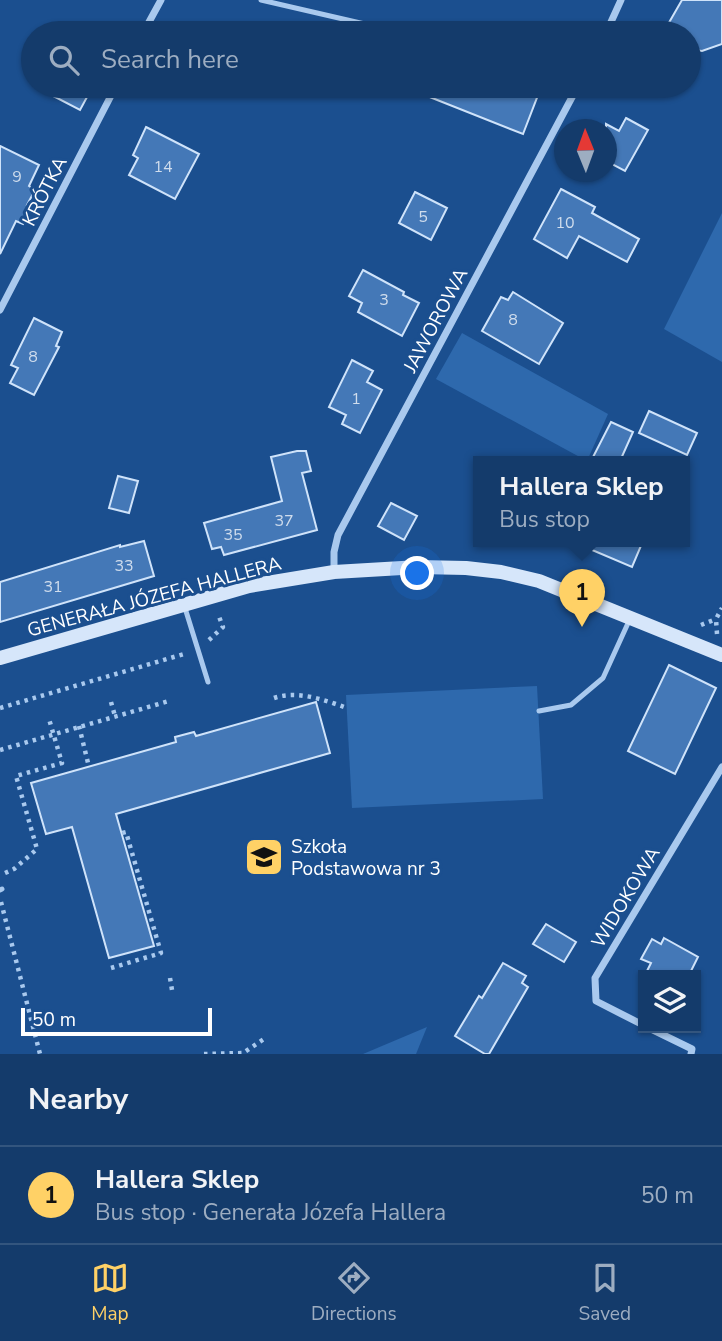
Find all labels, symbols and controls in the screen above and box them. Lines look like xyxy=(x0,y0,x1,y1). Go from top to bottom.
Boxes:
search box xyxy=(21,21,701,98)
icon: search xyxy=(45,41,83,79)
text: Search here xyxy=(101,42,239,77)
north arrow xyxy=(554,119,617,182)
street label: KRÓTKA xyxy=(16,152,74,231)
house number: 14 xyxy=(153,156,173,178)
house number: 9 xyxy=(12,166,22,188)
house number: 5 xyxy=(418,206,428,228)
house number: 10 xyxy=(555,212,575,234)
street label: JAWOROWA xyxy=(397,264,474,378)
house number: 3 xyxy=(379,289,389,311)
house number: 8 xyxy=(508,309,518,331)
house number: 8 xyxy=(28,346,38,368)
house number: 1 xyxy=(351,388,361,410)
popup xyxy=(473,456,690,547)
text: Hallera Sklep xyxy=(499,469,664,504)
text: Bus stop xyxy=(499,504,590,535)
house number: 37 xyxy=(274,510,294,532)
house number: 35 xyxy=(223,524,243,546)
street label: GENERAŁA JÓZEFA HALLERA xyxy=(24,550,284,643)
house number: 33 xyxy=(114,555,134,577)
your location xyxy=(400,556,434,590)
pin: 1 xyxy=(559,569,605,627)
house number: 31 xyxy=(43,576,63,598)
place label: Szkoła Podstawowa nr 3 xyxy=(291,834,441,882)
school or university icon: Szkoła Podstawowa nr 3 xyxy=(243,836,285,878)
street label: WIDOKOWA xyxy=(585,842,666,953)
map controls xyxy=(638,970,701,1033)
button: layers xyxy=(638,970,701,1033)
scale bar xyxy=(21,1005,212,1037)
text: 50 m xyxy=(32,1007,76,1033)
text: Nearby xyxy=(28,1079,128,1120)
text: Hallera Sklep xyxy=(95,1162,259,1197)
text: 1 xyxy=(44,1180,58,1211)
text: 50 m xyxy=(641,1180,694,1211)
text: Bus stop · Generała Józefa Hallera xyxy=(95,1197,446,1228)
tab: Map xyxy=(91,1259,129,1327)
tab: Directions xyxy=(311,1259,397,1327)
tab: Saved xyxy=(579,1259,631,1327)

